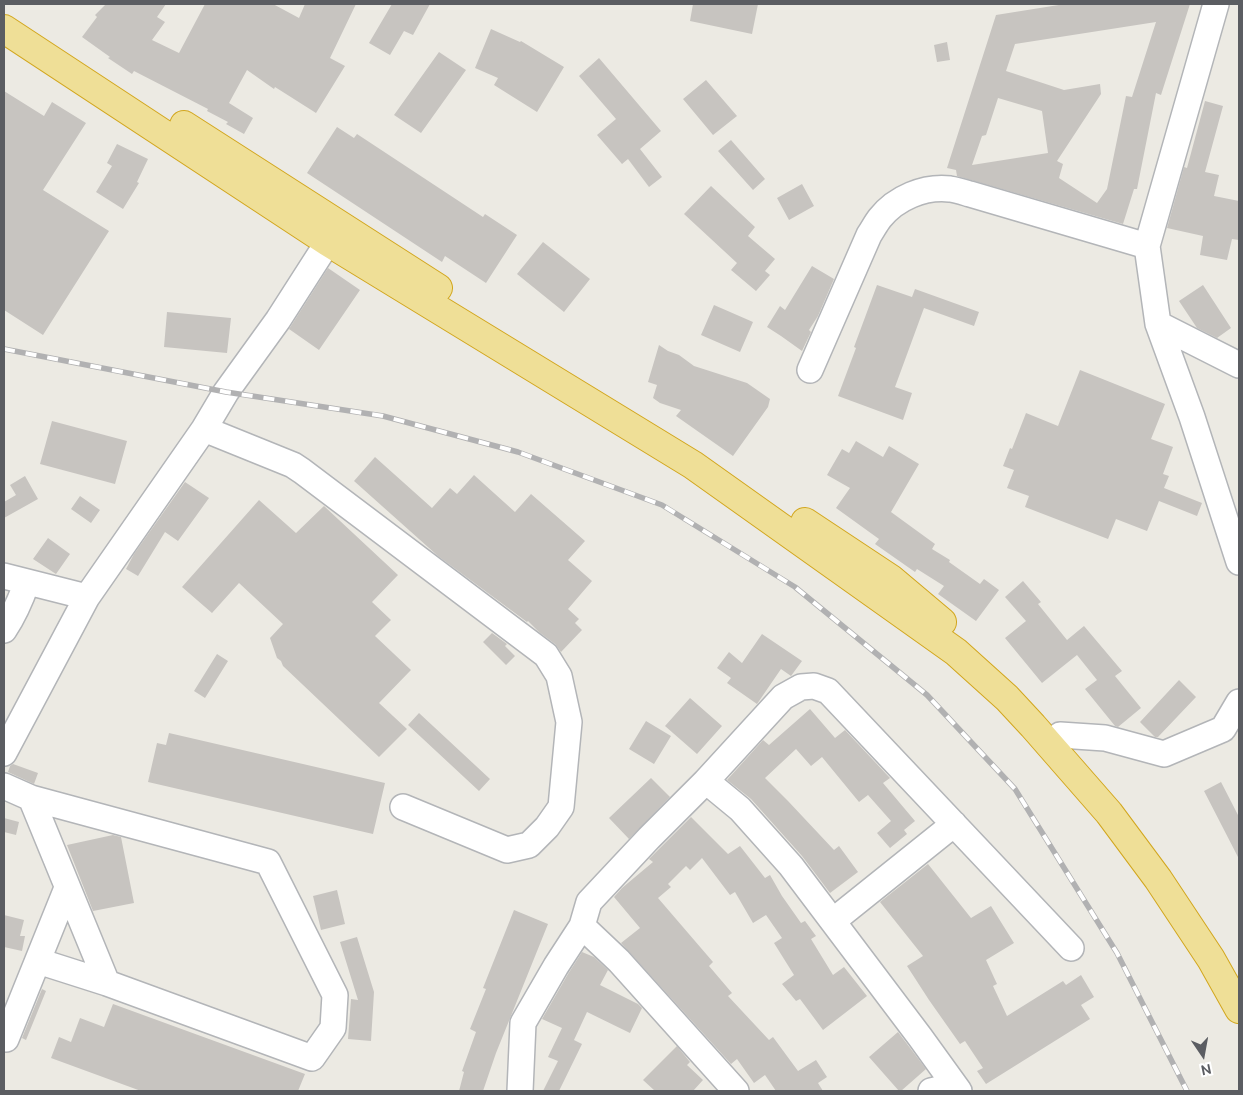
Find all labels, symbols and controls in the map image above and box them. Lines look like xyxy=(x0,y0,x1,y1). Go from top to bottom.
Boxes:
north arrow xyxy=(1178,1030,1228,1080)
text: N xyxy=(1199,1061,1213,1079)

